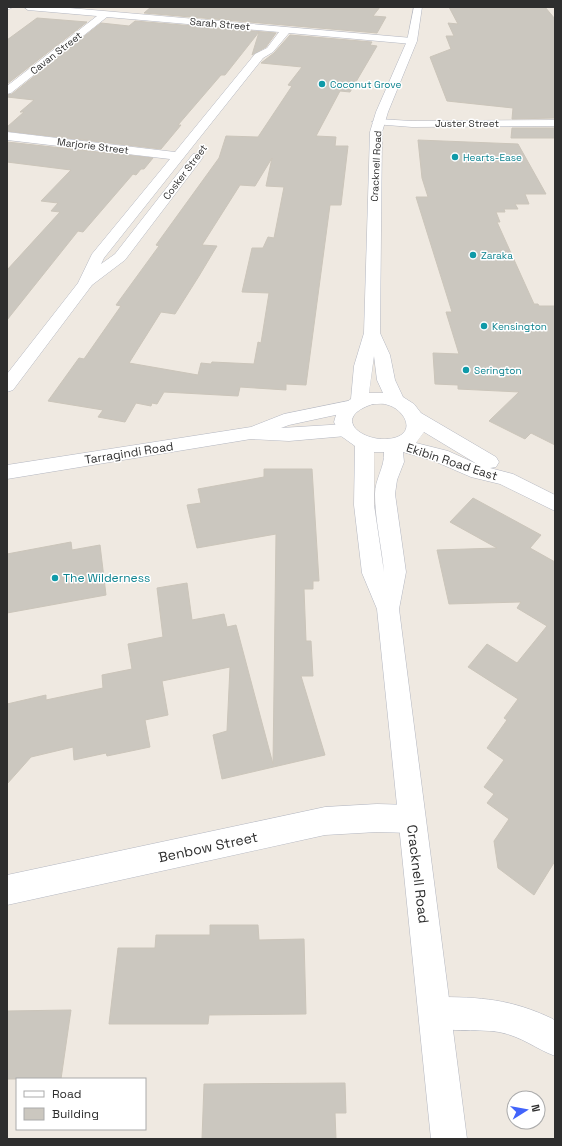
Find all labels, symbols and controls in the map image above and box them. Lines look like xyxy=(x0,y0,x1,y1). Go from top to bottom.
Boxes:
street label: Sarah Street xyxy=(189,15,251,33)
street label: Cavan Street xyxy=(28,29,85,77)
place label: Coconut Grove xyxy=(330,78,401,91)
marker: Coconut Grove xyxy=(317,79,327,89)
street label: Juster Street xyxy=(435,117,499,130)
street label: Cracknell Road xyxy=(368,130,384,202)
street label: Marjorie Street xyxy=(56,135,130,157)
street label: Cosker Street xyxy=(160,141,210,202)
place label: Hearts-Ease xyxy=(463,151,522,164)
marker: Hearts-Ease xyxy=(450,152,460,162)
place label: Zaraka xyxy=(481,249,513,262)
marker: Zaraka xyxy=(468,250,478,260)
place label: Kensington xyxy=(492,320,547,333)
marker: Kensington xyxy=(479,321,489,331)
place label: Serington xyxy=(474,364,522,377)
marker: Serington xyxy=(461,365,471,375)
street label: Tarragindi Road xyxy=(83,438,175,468)
street label: Ekibin Road East xyxy=(404,440,500,484)
place label: The Wilderness xyxy=(63,570,150,586)
marker: The Wilderness xyxy=(50,573,60,583)
street label: Cracknell Road xyxy=(403,824,433,924)
street label: Benbow Street xyxy=(157,828,259,866)
legend xyxy=(16,1078,146,1130)
text: Road xyxy=(52,1086,81,1102)
north arrow xyxy=(506,1090,546,1130)
text: N xyxy=(528,1103,543,1113)
text: Building xyxy=(52,1106,99,1122)

